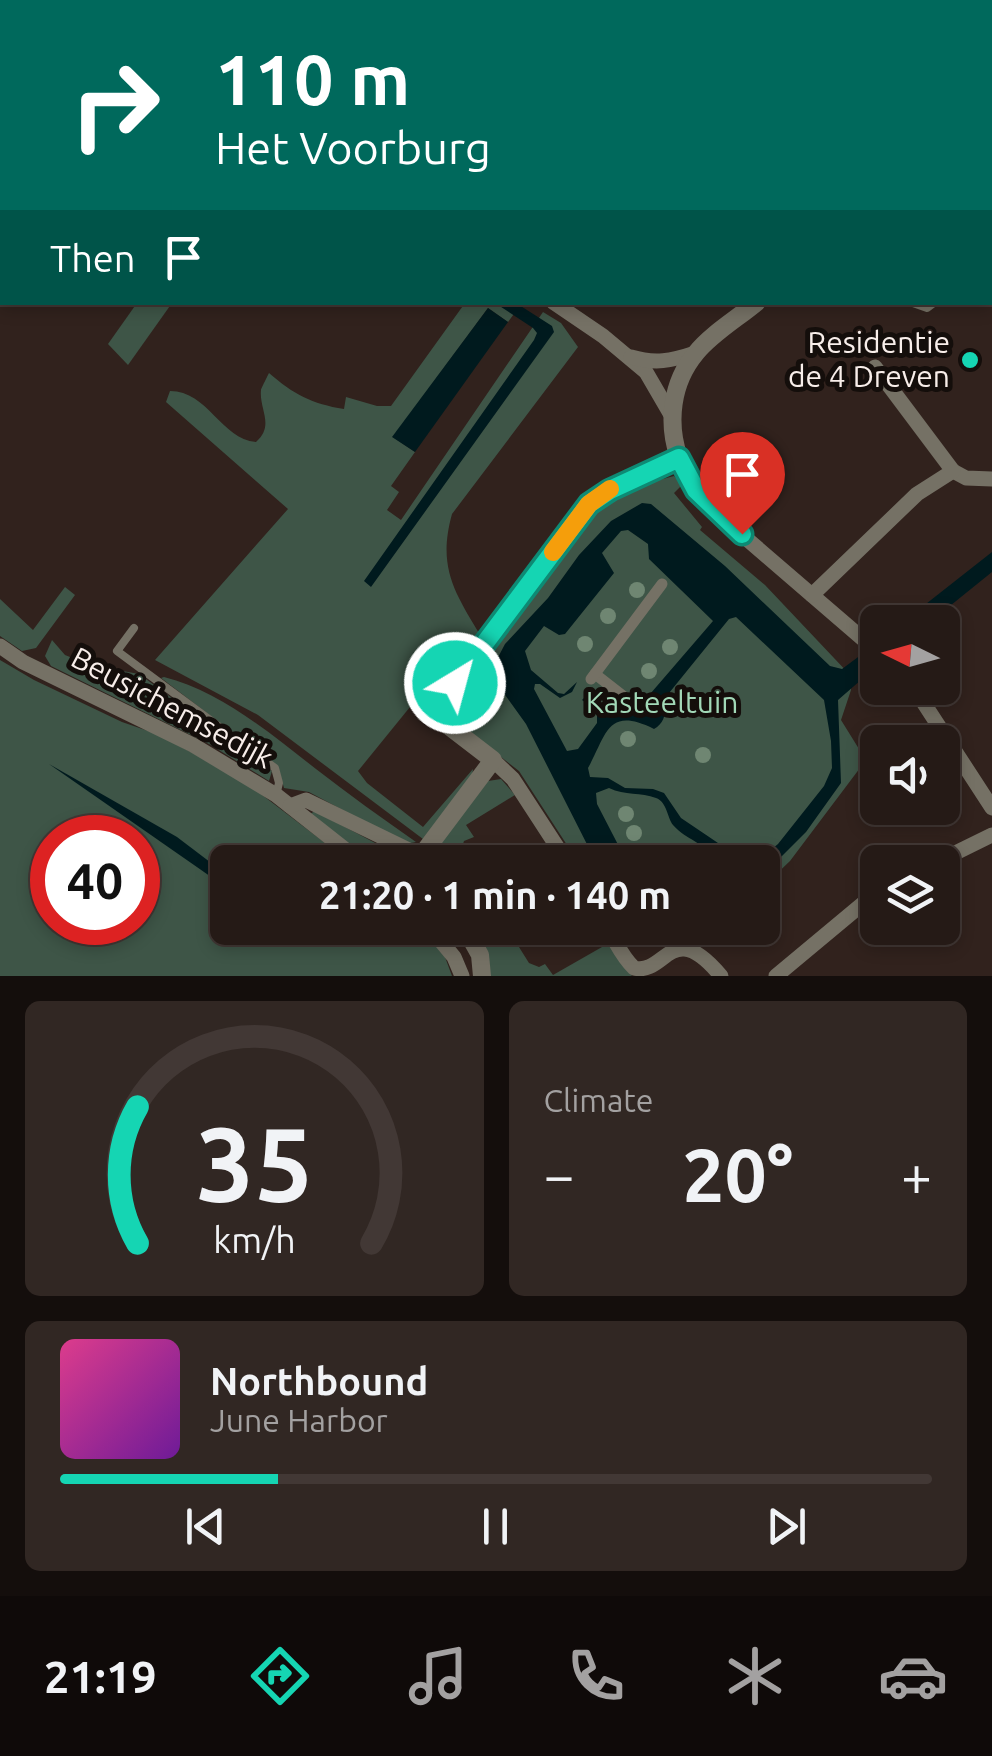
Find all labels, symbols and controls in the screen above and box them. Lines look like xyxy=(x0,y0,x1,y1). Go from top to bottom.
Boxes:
icon: right xyxy=(50,40,180,170)
text: 110 m xyxy=(215,40,410,118)
text: Het Voorburg xyxy=(215,122,491,173)
icon: arrive xyxy=(156,230,211,285)
text: Then xyxy=(50,237,136,279)
place label: Residentie de 4 Dreven xyxy=(788,325,950,393)
marker: Residentie de 4 Dreven xyxy=(959,349,981,371)
pin xyxy=(700,432,785,535)
icon: arrive xyxy=(715,447,770,502)
north arrow xyxy=(860,605,960,705)
map controls xyxy=(860,605,960,945)
position arrow xyxy=(403,631,507,735)
street label: Beusichemsedijk xyxy=(66,640,279,775)
park label: Kasteeltuin xyxy=(586,685,738,719)
button: sound xyxy=(860,725,960,825)
speed limit sign: 40 xyxy=(30,815,160,945)
button: layers xyxy=(860,845,960,945)
text: 21:20 · 1 min · 140 m xyxy=(319,874,671,916)
text: Climate xyxy=(544,1082,654,1118)
text: 35 xyxy=(196,1104,313,1221)
text: 20° xyxy=(682,1132,793,1216)
text: − xyxy=(544,1144,575,1205)
text: + xyxy=(901,1144,932,1205)
text: km/h xyxy=(213,1220,296,1260)
text: Northbound xyxy=(210,1360,428,1402)
text: June Harbor xyxy=(210,1402,388,1438)
icon: previous xyxy=(178,1499,233,1554)
icon: pause xyxy=(468,1499,523,1554)
icon: next xyxy=(759,1499,814,1554)
icon: directions xyxy=(245,1641,315,1711)
icon: music xyxy=(403,1641,473,1711)
icon: phone xyxy=(561,1641,631,1711)
icon: climate xyxy=(720,1641,790,1711)
icon: car xyxy=(878,1641,948,1711)
text: 21:19 xyxy=(44,1651,157,1702)

